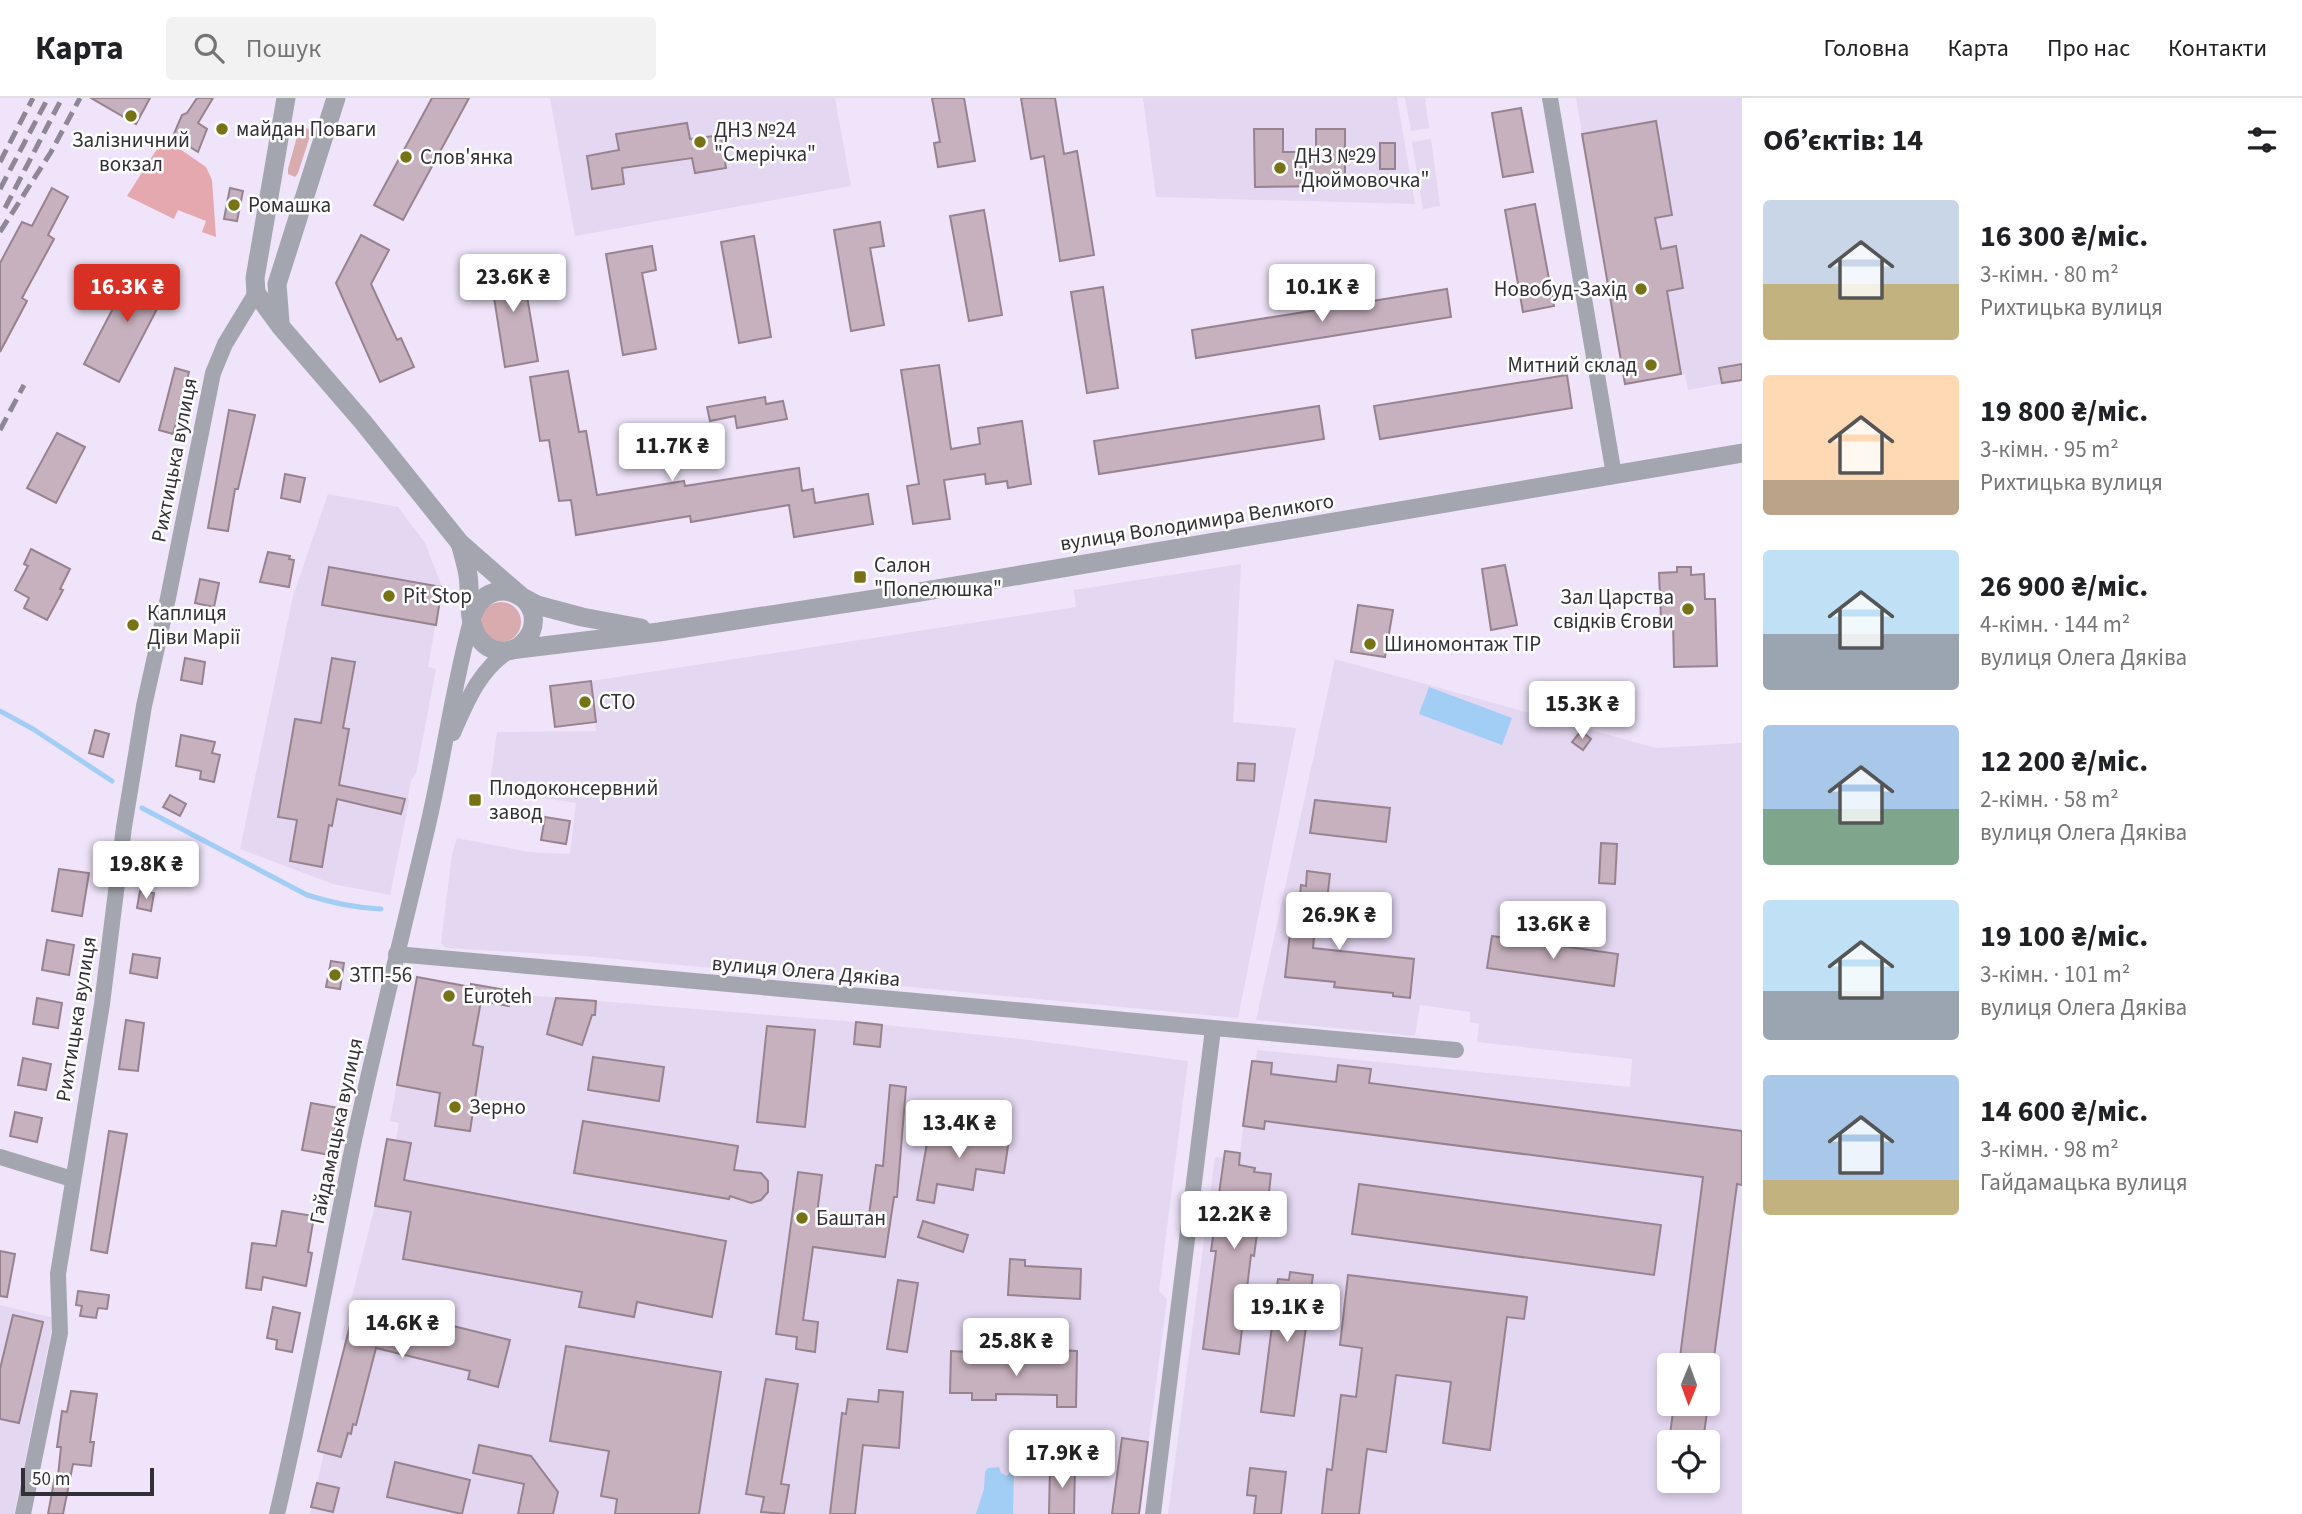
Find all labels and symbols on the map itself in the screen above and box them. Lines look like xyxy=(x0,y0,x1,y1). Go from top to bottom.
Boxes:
marker: Залізничний вокзал xyxy=(123,108,139,124)
place label: майдан Поваги xyxy=(236,114,376,144)
place label: ДНЗ №24 "Смерічка" xyxy=(714,115,816,169)
marker: майдан Поваги xyxy=(214,121,230,137)
place label: Залізничний вокзал xyxy=(72,125,190,179)
marker: ДНЗ №24 "Смерічка" xyxy=(692,134,708,150)
place label: ДНЗ №29 "Дюймовочка" xyxy=(1294,141,1429,195)
place label: Слов'янка xyxy=(420,142,513,172)
marker: Слов'янка xyxy=(398,149,414,165)
marker: ДНЗ №29 "Дюймовочка" xyxy=(1272,160,1288,176)
place label: Ромашка xyxy=(248,190,331,220)
marker: Ромашка xyxy=(226,197,242,213)
pin: 23.6K ₴ xyxy=(448,254,578,314)
pin: 16.3K ₴ xyxy=(62,264,192,324)
pin: 10.1K ₴ xyxy=(1257,264,1387,324)
place label: Новобуд-Захід xyxy=(1494,274,1627,304)
marker: Новобуд-Захід xyxy=(1633,281,1649,297)
place label: Митний склад xyxy=(1508,350,1637,380)
marker: Митний склад xyxy=(1643,357,1659,373)
street label: Рихтицька вулиця xyxy=(143,375,205,545)
pin: 11.7K ₴ xyxy=(607,424,737,483)
street label: вулиця Володимира Великого xyxy=(1058,486,1336,558)
place label: Салон "Попелюшка" xyxy=(874,550,1002,604)
marker: Салон "Попелюшка" xyxy=(852,569,868,585)
place label: Pit Stop xyxy=(403,581,472,611)
place label: Зал Царства свідків Єгови xyxy=(1553,582,1674,636)
marker: Pit Stop xyxy=(381,588,397,604)
place label: Каплиця Діви Марії xyxy=(147,598,241,652)
marker: Зал Царства свідків Єгови xyxy=(1680,601,1696,617)
marker: Каплиця Діви Марії xyxy=(125,617,141,633)
place label: Шиномонтаж ТІР xyxy=(1384,629,1541,659)
marker: Шиномонтаж ТІР xyxy=(1362,636,1378,652)
pin: 15.3K ₴ xyxy=(1517,682,1647,741)
place label: СТО xyxy=(599,687,635,717)
marker: СТО xyxy=(577,694,593,710)
place label: Плодоконсервний завод xyxy=(489,773,658,827)
marker: Плодоконсервний завод xyxy=(467,792,483,808)
pin: 19.8K ₴ xyxy=(81,842,211,901)
pin: 26.9K ₴ xyxy=(1274,892,1404,952)
pin: 13.6K ₴ xyxy=(1488,902,1618,961)
street label: Рихтицька вулиця xyxy=(48,934,104,1104)
street label: вулиця Олега Дяківа xyxy=(710,948,902,994)
place label: ЗТП-56 xyxy=(349,960,412,990)
marker: ЗТП-56 xyxy=(327,967,343,983)
place label: Euroteh xyxy=(463,981,532,1011)
marker: Euroteh xyxy=(441,988,457,1004)
street label: Гайдамацька вулиця xyxy=(302,1035,370,1227)
place label: Зерно xyxy=(469,1092,526,1122)
marker: Зерно xyxy=(447,1099,463,1115)
pin: 13.4K ₴ xyxy=(894,1100,1024,1160)
pin: 12.2K ₴ xyxy=(1169,1192,1299,1251)
place label: Баштан xyxy=(816,1203,886,1233)
marker: Баштан xyxy=(794,1210,810,1226)
pin: 19.1K ₴ xyxy=(1222,1284,1352,1344)
pin: 14.6K ₴ xyxy=(337,1300,467,1360)
pin: 25.8K ₴ xyxy=(951,1318,1081,1378)
north arrow xyxy=(1657,1353,1720,1416)
pin: 17.9K ₴ xyxy=(997,1430,1127,1490)
scale bar xyxy=(21,1465,154,1497)

